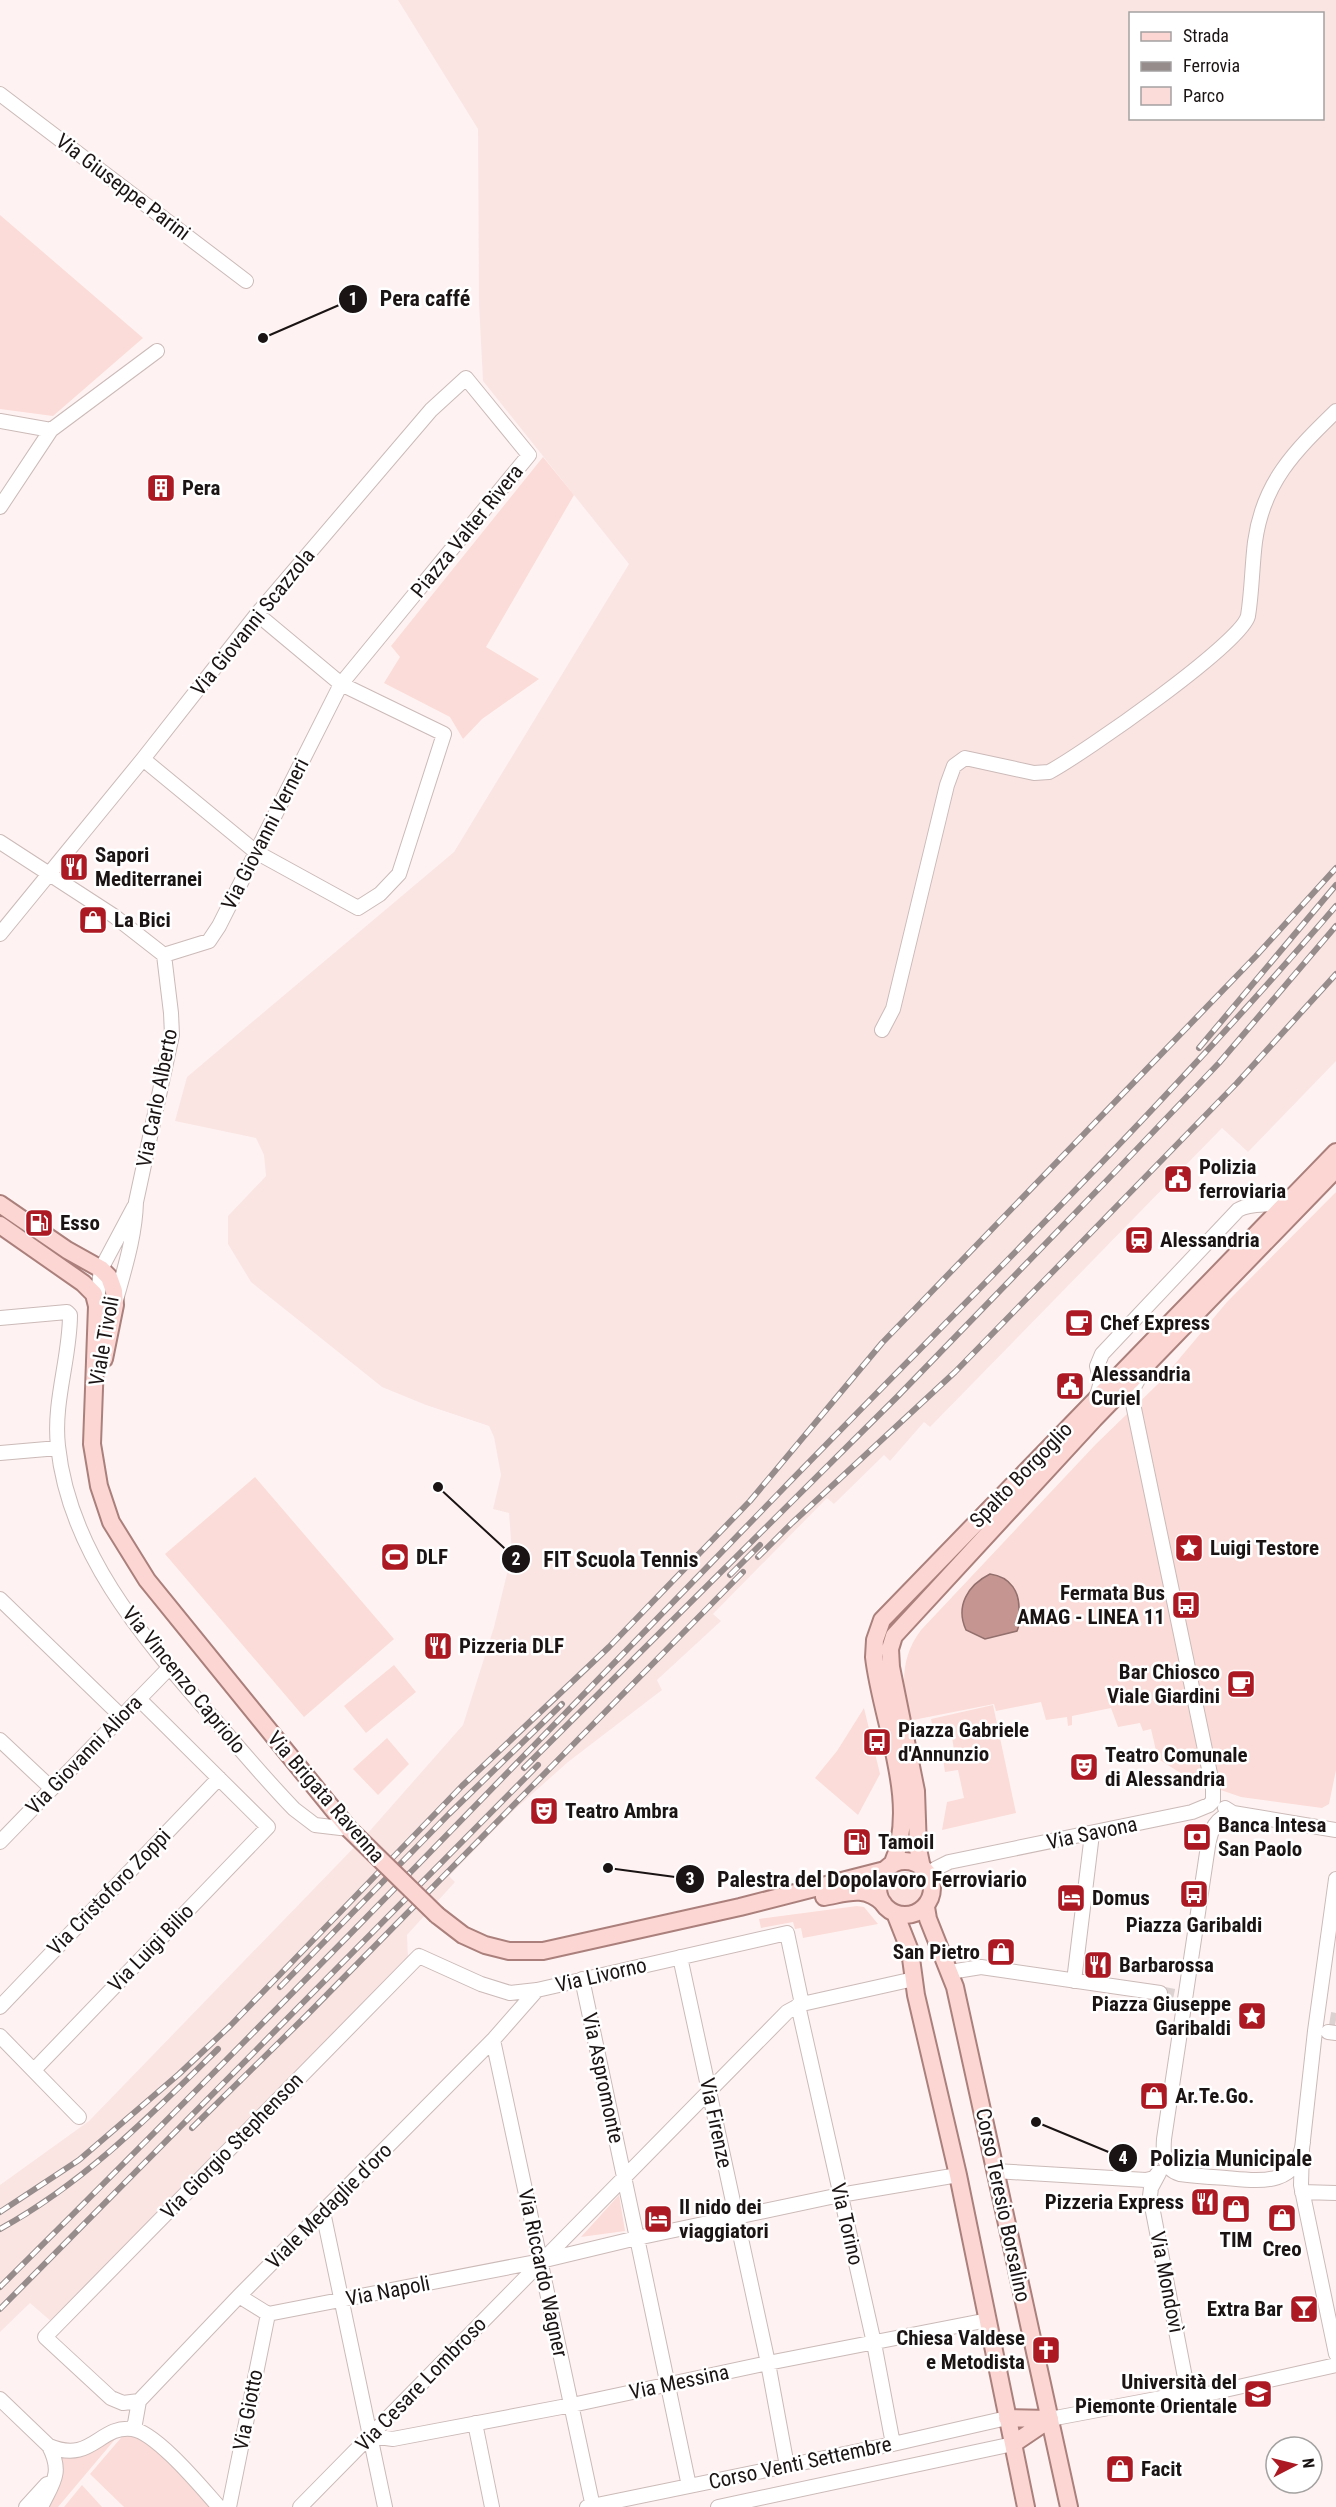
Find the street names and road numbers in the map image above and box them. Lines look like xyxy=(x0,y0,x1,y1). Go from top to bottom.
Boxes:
street label: Via Giuseppe Parini xyxy=(51,129,195,245)
street label: Piazza Valter Rivera xyxy=(406,460,528,602)
street label: Via Giovanni Scazzola xyxy=(186,544,320,700)
street label: Via Giovanni Verneri xyxy=(216,754,314,914)
street label: Via Carlo Alberto xyxy=(132,1027,182,1169)
street label: Viale Tivoli xyxy=(84,1294,124,1388)
street label: Spalto Borgoglio xyxy=(965,1417,1077,1533)
street label: Via Vincenzo Capriolo xyxy=(117,1602,251,1758)
street label: Via Giovanni Aliora xyxy=(21,1690,147,1820)
street label: Via Brigata Ravenna xyxy=(263,1727,389,1867)
street label: Via Savona xyxy=(1045,1812,1139,1854)
street label: Via Cristoforo Zoppi xyxy=(43,1824,175,1960)
street label: Via Luigi Bilio xyxy=(103,1899,199,1997)
street label: Via Livorno xyxy=(553,1953,649,1997)
street label: Via Aspromonte xyxy=(577,2011,629,2146)
street label: Via Giorgio Stephenson xyxy=(156,2068,308,2224)
street label: Via Firenze xyxy=(695,2076,737,2170)
street label: Corso Teresio Borsalino xyxy=(971,2106,1035,2304)
street label: Viale Medaglie d'oro xyxy=(261,2138,397,2274)
street label: Via Torino xyxy=(826,2181,868,2267)
street label: Via Riccardo Wagner xyxy=(513,2187,573,2359)
street label: Via Mondovì xyxy=(1145,2229,1189,2335)
street label: Via Napoli xyxy=(344,2271,432,2311)
street label: Via Cesare Lombroso xyxy=(351,2312,491,2456)
street label: Via Messina xyxy=(627,2360,731,2404)
street label: Via Giotto xyxy=(228,2367,268,2453)
street label: Corso Venti Settembre xyxy=(706,2432,894,2494)

